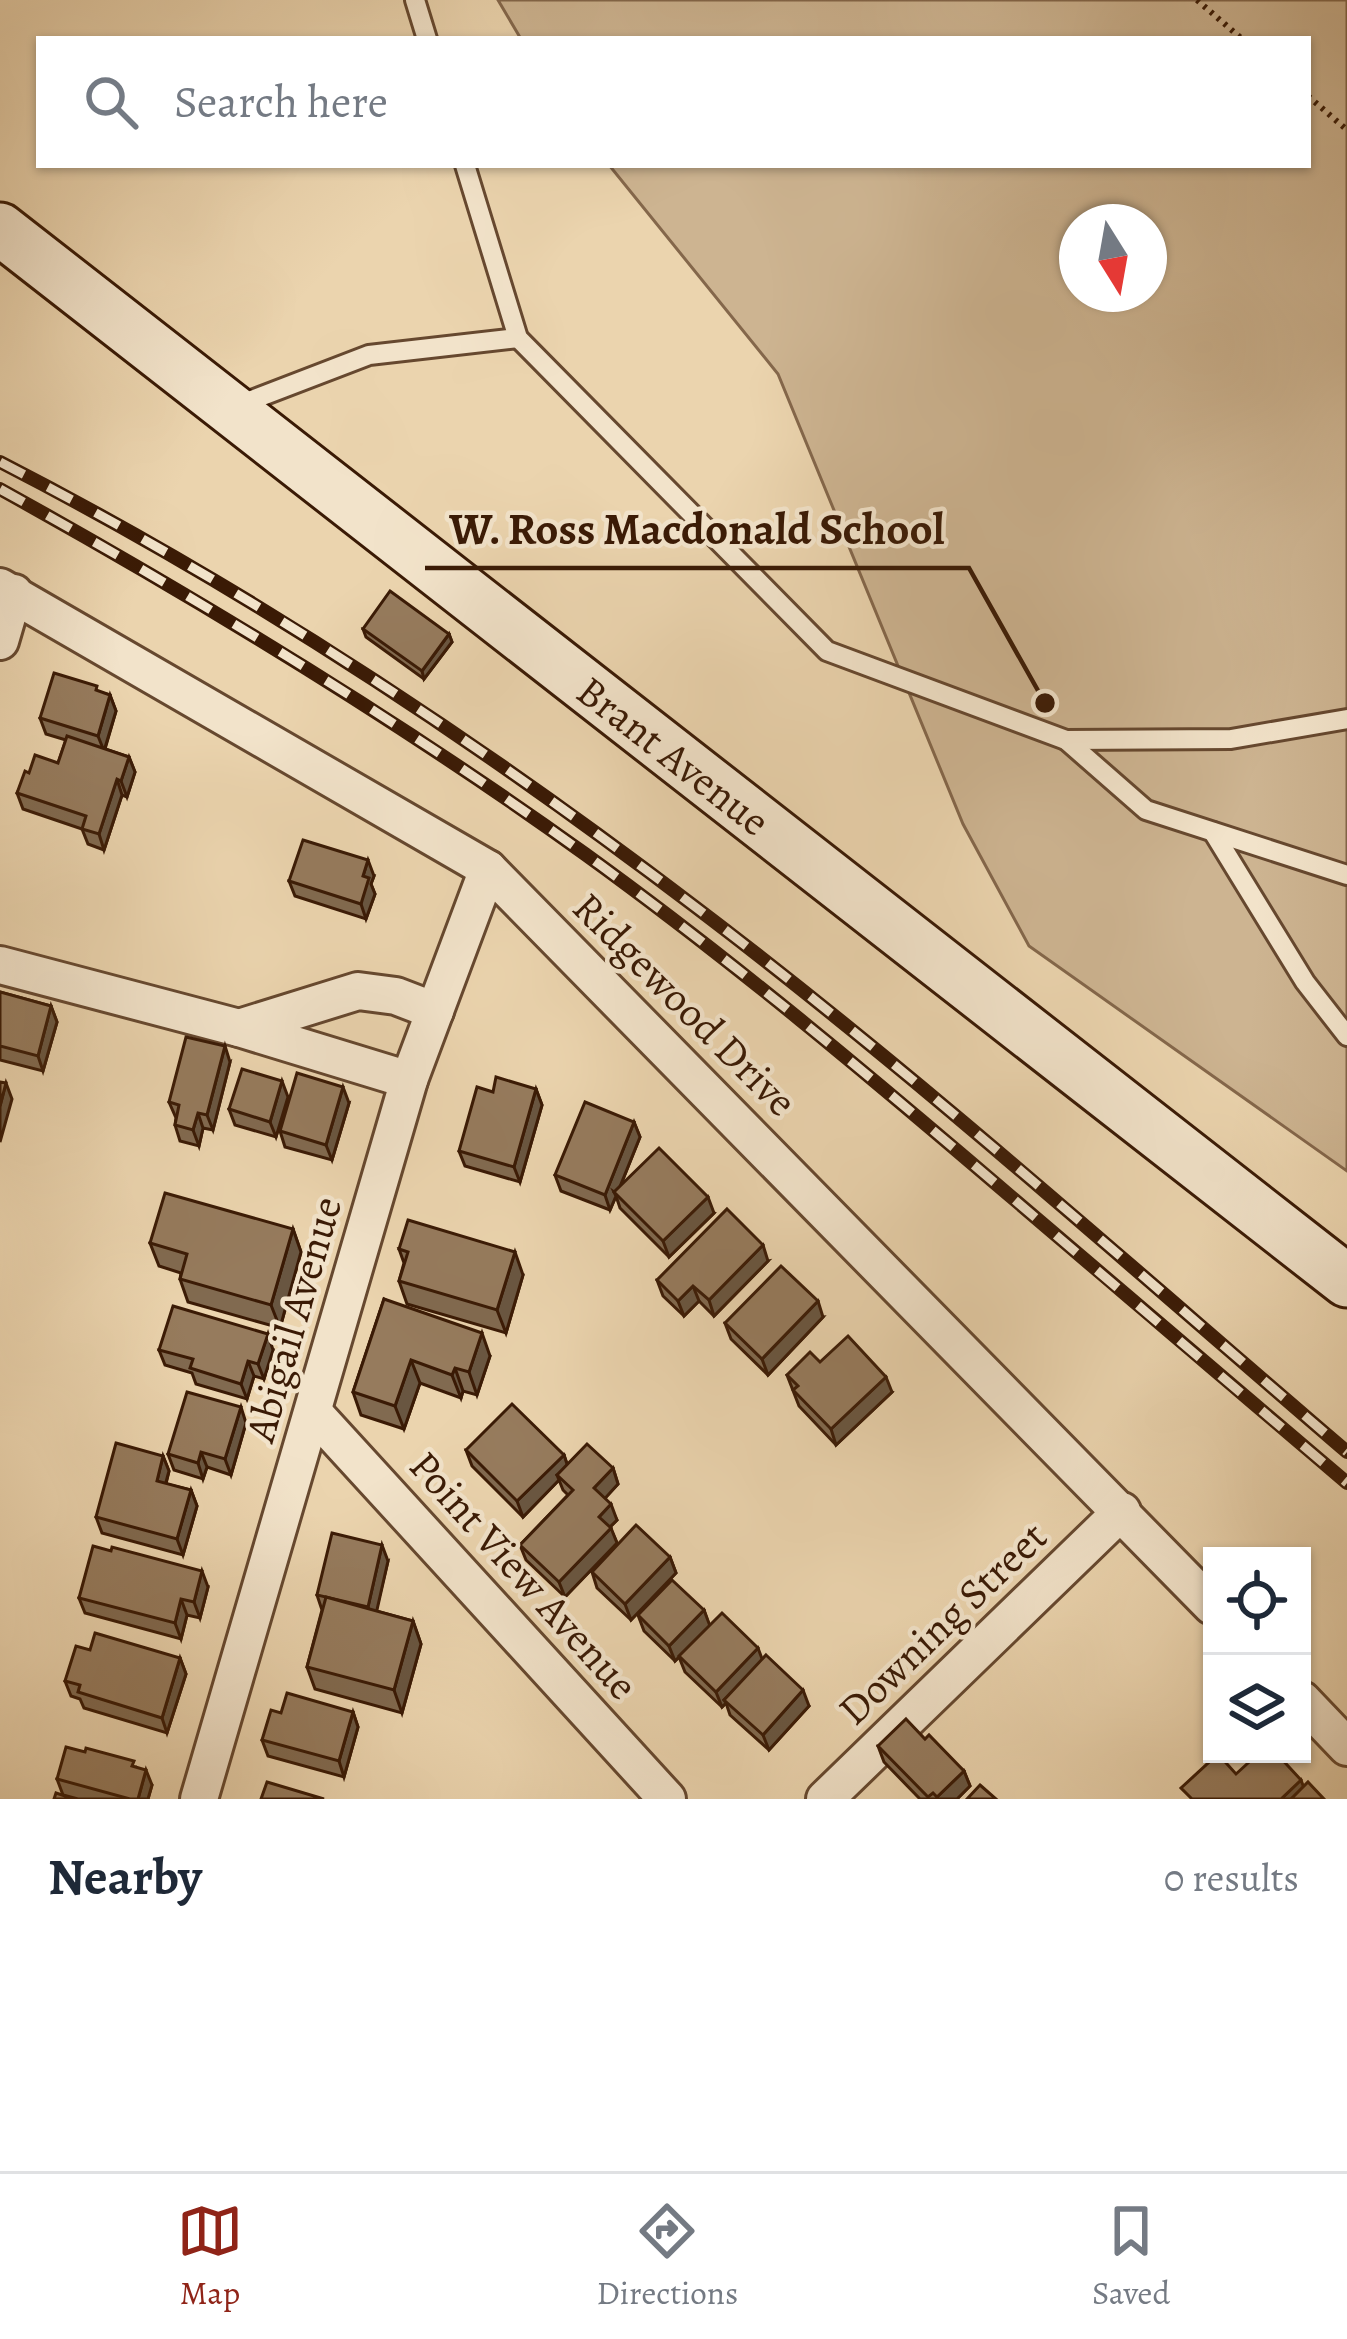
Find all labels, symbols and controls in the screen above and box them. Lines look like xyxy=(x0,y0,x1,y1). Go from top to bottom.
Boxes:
search box xyxy=(36,36,1311,168)
icon: search xyxy=(78,69,144,135)
text: Search here xyxy=(174,71,388,133)
north arrow xyxy=(1059,204,1167,312)
callout: W. Ross Macdonald School xyxy=(425,487,969,568)
text: W. Ross Macdonald School xyxy=(448,498,945,560)
street label: Brant Avenue xyxy=(566,662,782,849)
street label: Ridgewood Drive xyxy=(560,879,810,1129)
street label: Abigail Avenue xyxy=(231,1190,355,1449)
street label: Point View Avenue xyxy=(397,1438,651,1712)
street label: Downing Street xyxy=(825,1509,1059,1737)
map controls xyxy=(1203,1547,1311,1763)
button: locate xyxy=(1203,1547,1311,1655)
button: layers xyxy=(1203,1655,1311,1763)
text: Nearby xyxy=(48,1842,202,1912)
text: 0 results xyxy=(1164,1851,1299,1904)
tab: Map xyxy=(177,2198,243,2315)
tab: Directions xyxy=(597,2198,738,2315)
tab: Saved xyxy=(1092,2198,1170,2315)

